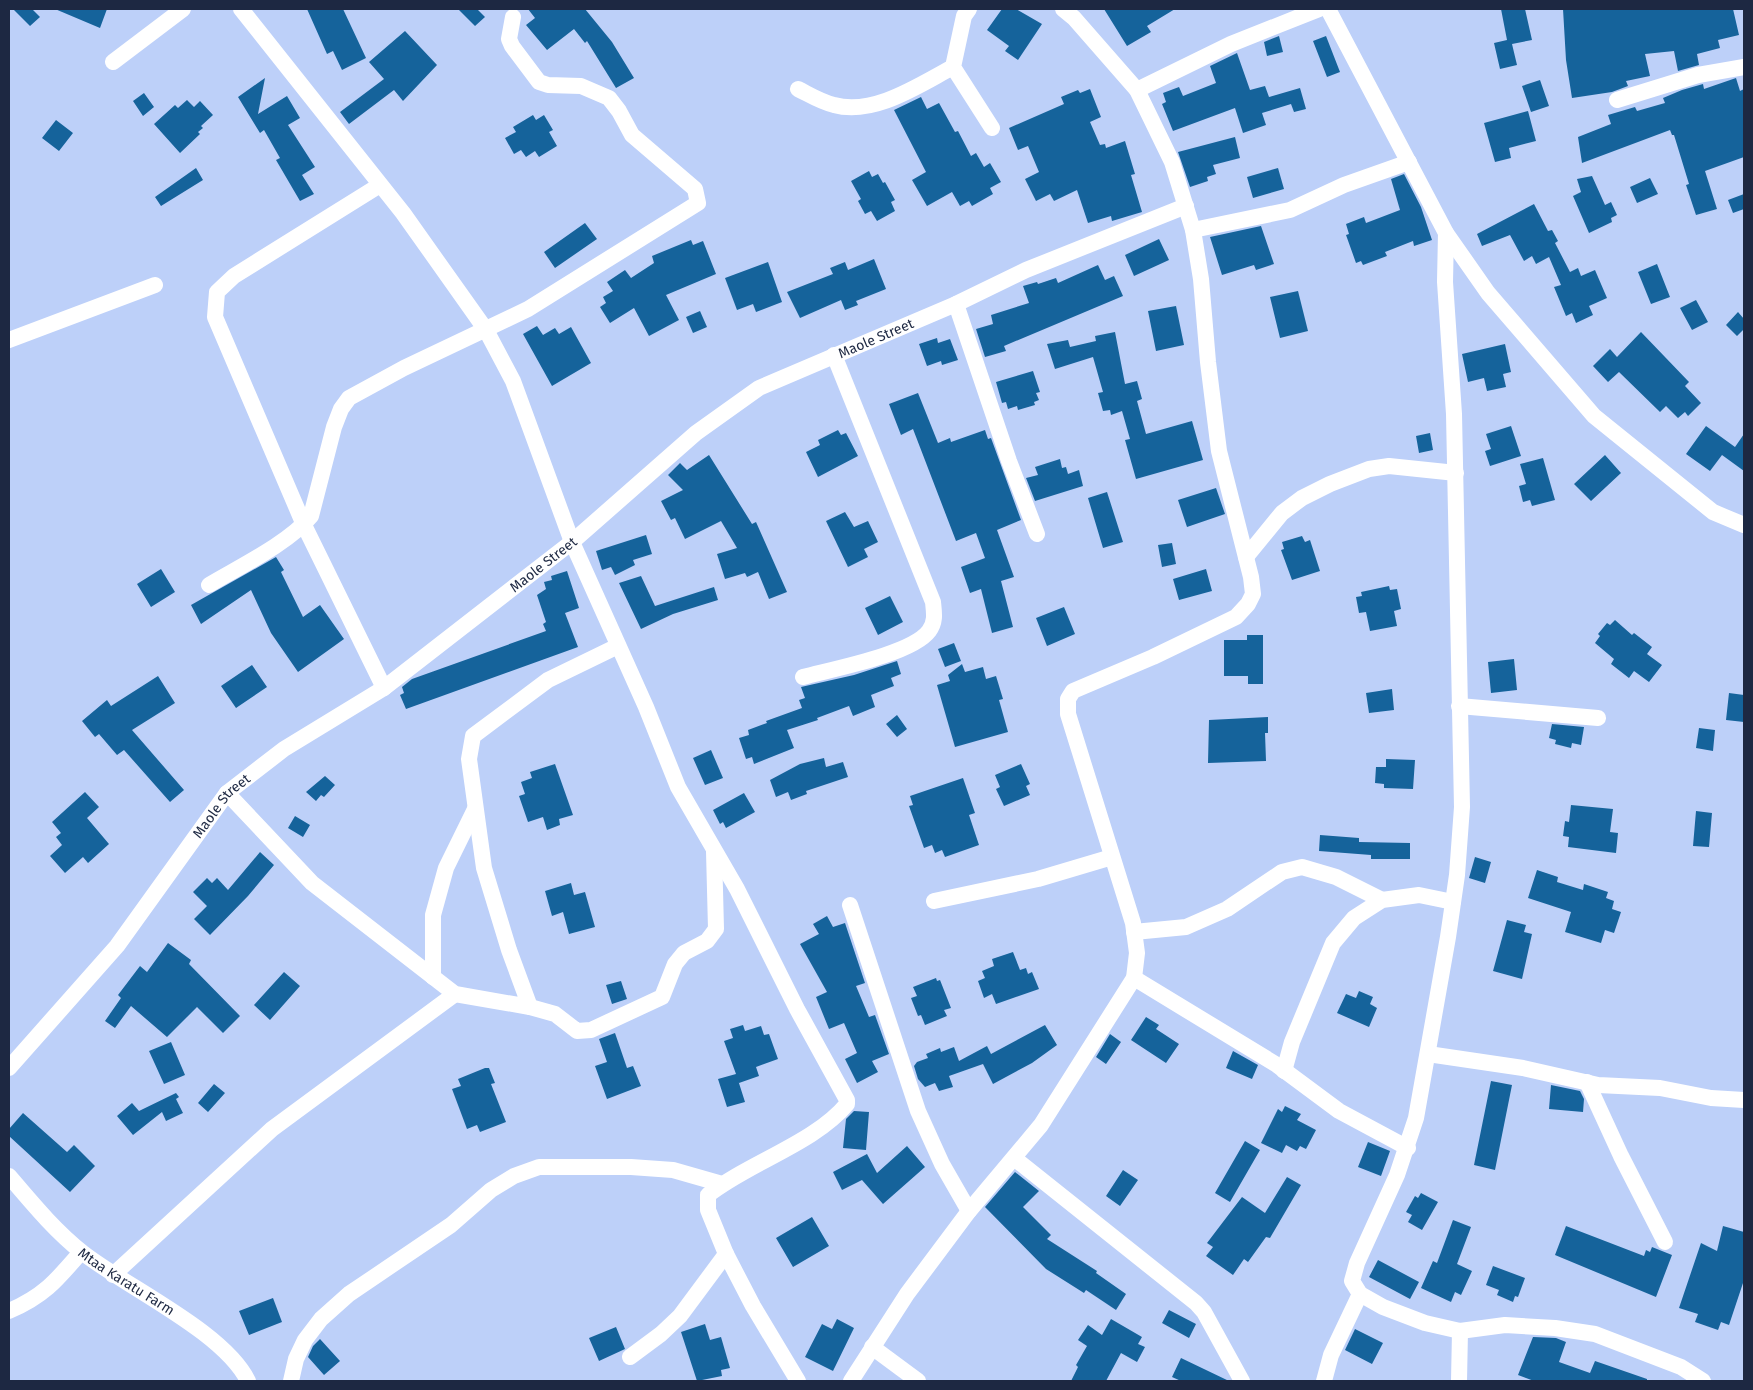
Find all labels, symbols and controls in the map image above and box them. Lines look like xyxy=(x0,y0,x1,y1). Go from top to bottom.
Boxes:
street label: Maole Street xyxy=(836,314,917,362)
street label: Maole Street xyxy=(506,533,581,596)
street label: Maole Street xyxy=(189,769,254,841)
street label: Mtaa Karatu Farm xyxy=(75,1244,178,1319)

